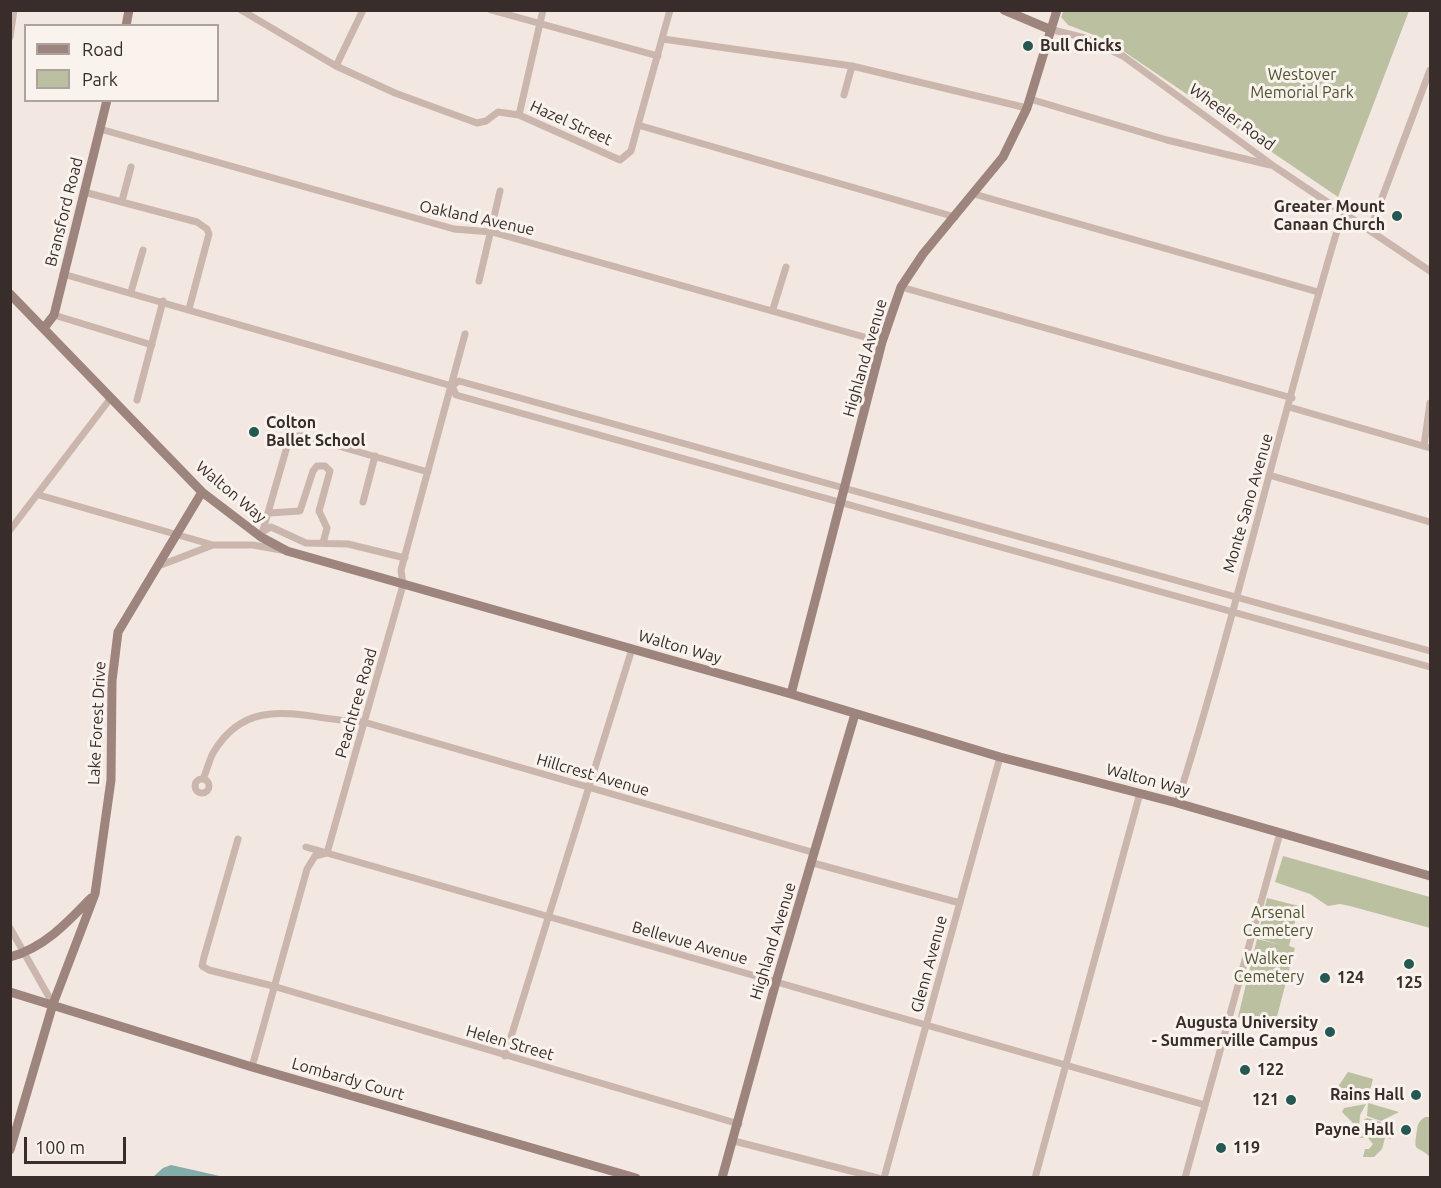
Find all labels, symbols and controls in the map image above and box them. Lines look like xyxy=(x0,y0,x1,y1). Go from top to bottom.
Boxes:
legend xyxy=(24,24,219,102)
place label: Bull Chicks xyxy=(1040,36,1122,56)
text: Road xyxy=(82,39,124,59)
marker: Bull Chicks xyxy=(1021,39,1035,53)
park label: Westover Memorial Park xyxy=(1250,65,1354,103)
text: Park xyxy=(82,69,118,89)
street label: Wheeler Road xyxy=(1185,79,1279,155)
street label: Hazel Street xyxy=(527,96,615,150)
street label: Bransford Road xyxy=(41,155,87,269)
street label: Oakland Avenue xyxy=(418,196,536,240)
place label: Greater Mount Canaan Church xyxy=(1273,197,1385,235)
marker: Greater Mount Canaan Church xyxy=(1390,209,1404,223)
street label: Highland Avenue xyxy=(839,297,891,419)
place label: Colton Ballet School xyxy=(266,413,365,451)
marker: Colton Ballet School xyxy=(247,425,261,439)
street label: Monte Sano Avenue xyxy=(1219,431,1277,575)
street label: Walton Way xyxy=(192,457,270,527)
street label: Walton Way xyxy=(636,626,724,668)
street label: Peachtree Road xyxy=(331,646,381,760)
street label: Lake Forest Drive xyxy=(84,661,110,785)
street label: Hillcrest Avenue xyxy=(534,750,652,800)
street label: Walton Way xyxy=(1104,760,1192,800)
street label: Highland Avenue xyxy=(746,880,800,1002)
park label: Arsenal Cemetery xyxy=(1243,903,1313,941)
street label: Glenn Avenue xyxy=(907,913,951,1015)
street label: Bellevue Avenue xyxy=(630,917,750,969)
park label: Walker Cemetery xyxy=(1234,949,1304,987)
marker: 125 xyxy=(1402,957,1416,971)
place label: 124 xyxy=(1337,968,1364,988)
marker: 124 xyxy=(1318,971,1332,985)
place label: 125 xyxy=(1395,973,1423,993)
place label: Augusta University - Summerville Campus xyxy=(1152,1013,1318,1051)
street label: Helen Street xyxy=(464,1021,556,1065)
marker: Augusta University - Summerville Campus xyxy=(1323,1025,1337,1039)
street label: Lombardy Court xyxy=(289,1054,407,1104)
place label: 122 xyxy=(1257,1060,1284,1080)
marker: 122 xyxy=(1238,1063,1252,1077)
place label: Rains Hall xyxy=(1330,1085,1404,1105)
marker: Rains Hall xyxy=(1409,1088,1423,1102)
place label: 121 xyxy=(1252,1090,1279,1110)
marker: 121 xyxy=(1284,1093,1298,1107)
place label: Payne Hall xyxy=(1315,1120,1394,1140)
marker: Payne Hall xyxy=(1399,1123,1413,1137)
scale bar xyxy=(27,1125,129,1163)
text: 100 m xyxy=(35,1137,85,1157)
place label: 119 xyxy=(1233,1138,1260,1158)
marker: 119 xyxy=(1214,1141,1228,1155)

